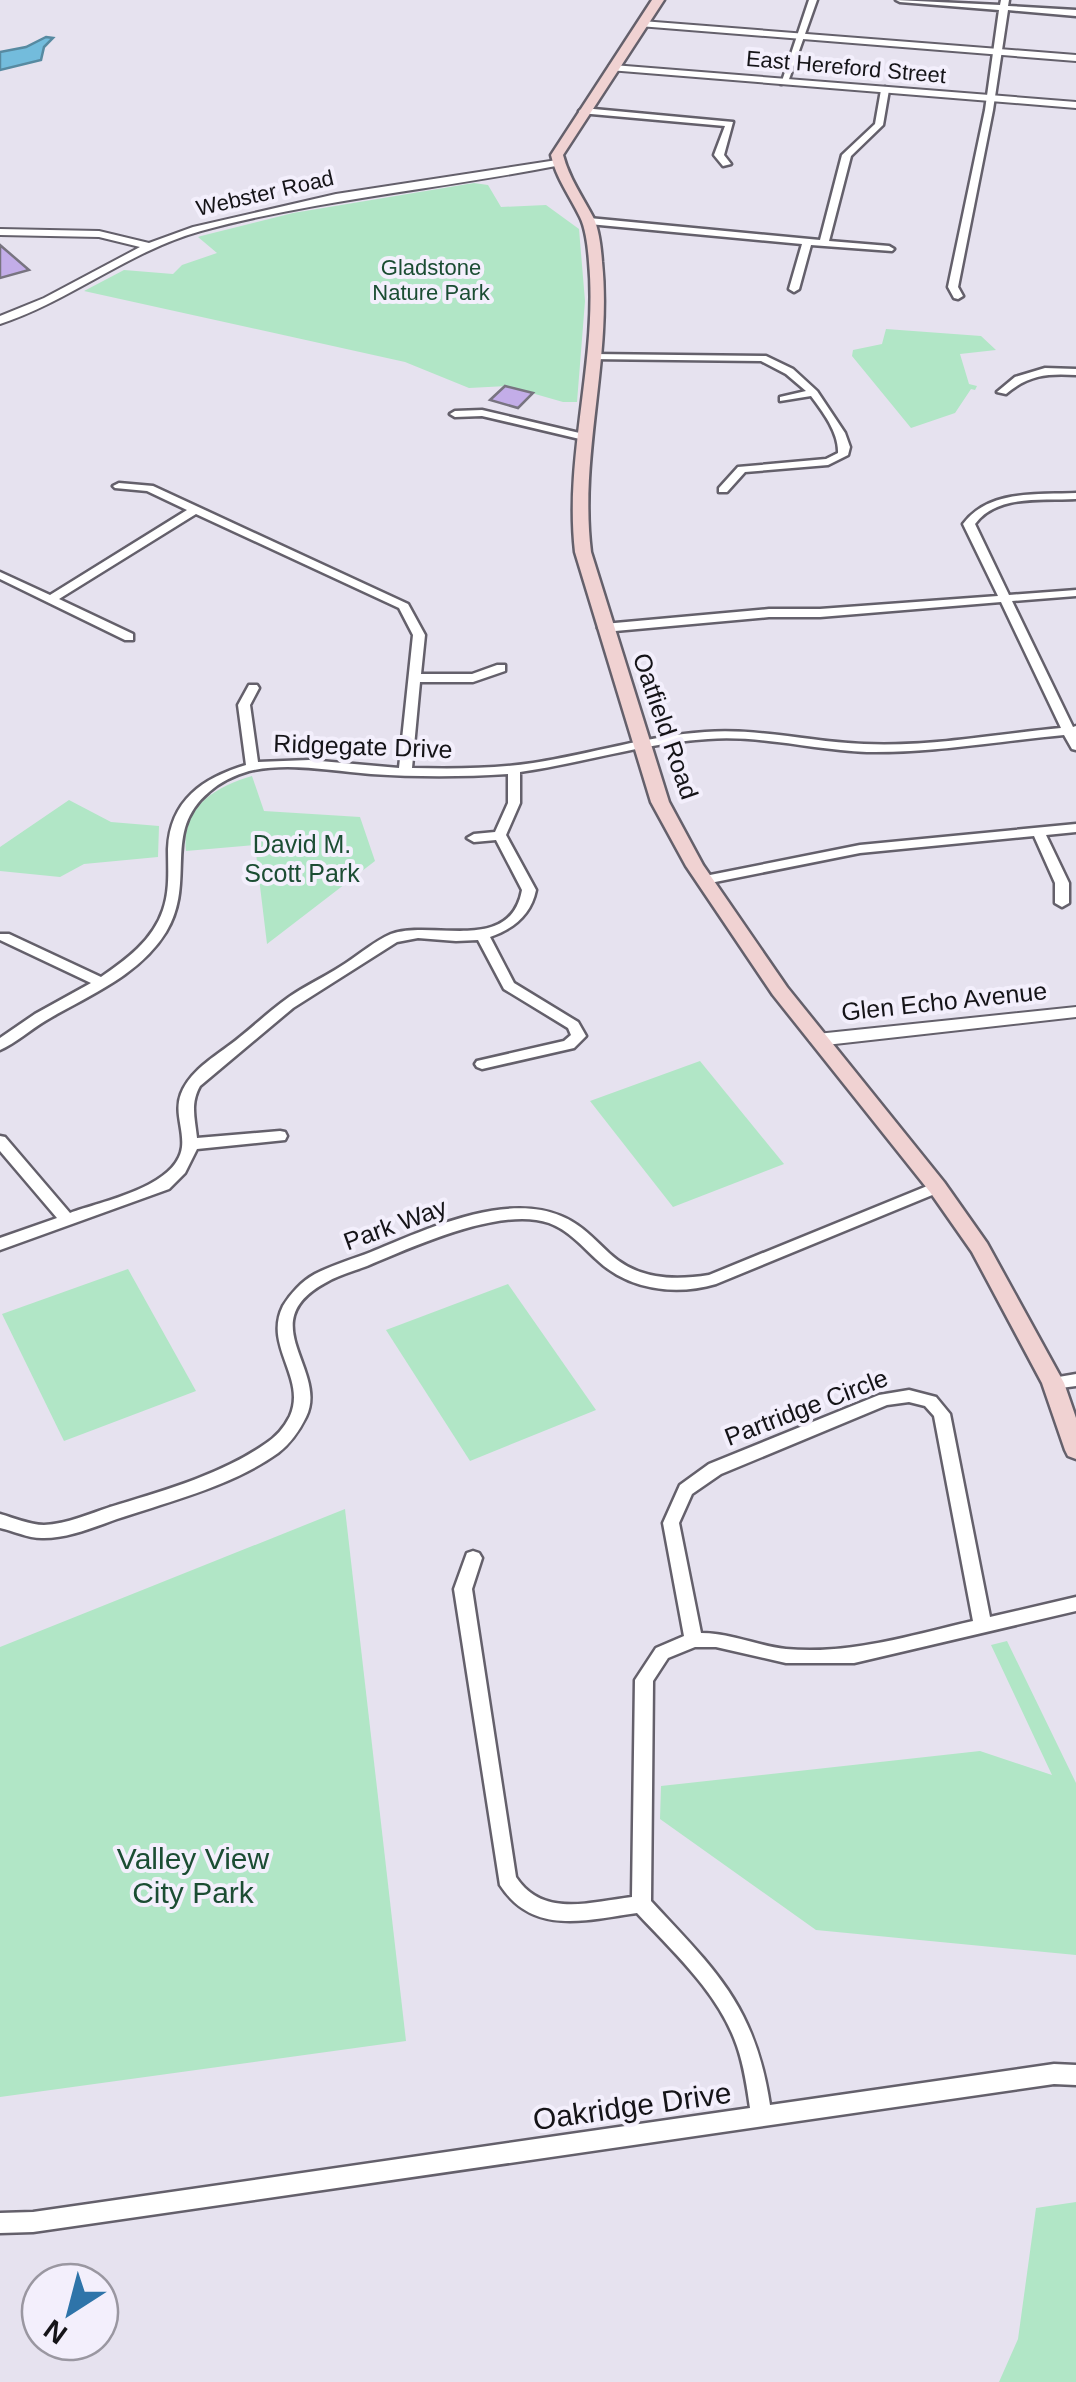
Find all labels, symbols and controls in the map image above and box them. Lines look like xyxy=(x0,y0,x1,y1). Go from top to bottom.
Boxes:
street label: East Hereford Street xyxy=(745,46,947,88)
street label: Webster Road xyxy=(194,165,336,221)
park label: Gladstone Nature Park xyxy=(372,255,491,305)
street label: Oatfield Road xyxy=(628,649,704,803)
street label: Ridgegate Drive xyxy=(273,729,453,763)
park label: David M. Scott Park xyxy=(244,830,360,887)
street label: Glen Echo Avenue xyxy=(840,976,1048,1026)
street label: Park Way xyxy=(340,1192,451,1256)
street label: Partridge Circle xyxy=(721,1363,891,1451)
park label: Valley View City Park xyxy=(117,1842,269,1909)
street label: Oakridge Drive xyxy=(531,2076,733,2136)
north arrow xyxy=(20,2262,120,2362)
text: N xyxy=(38,2313,73,2350)

